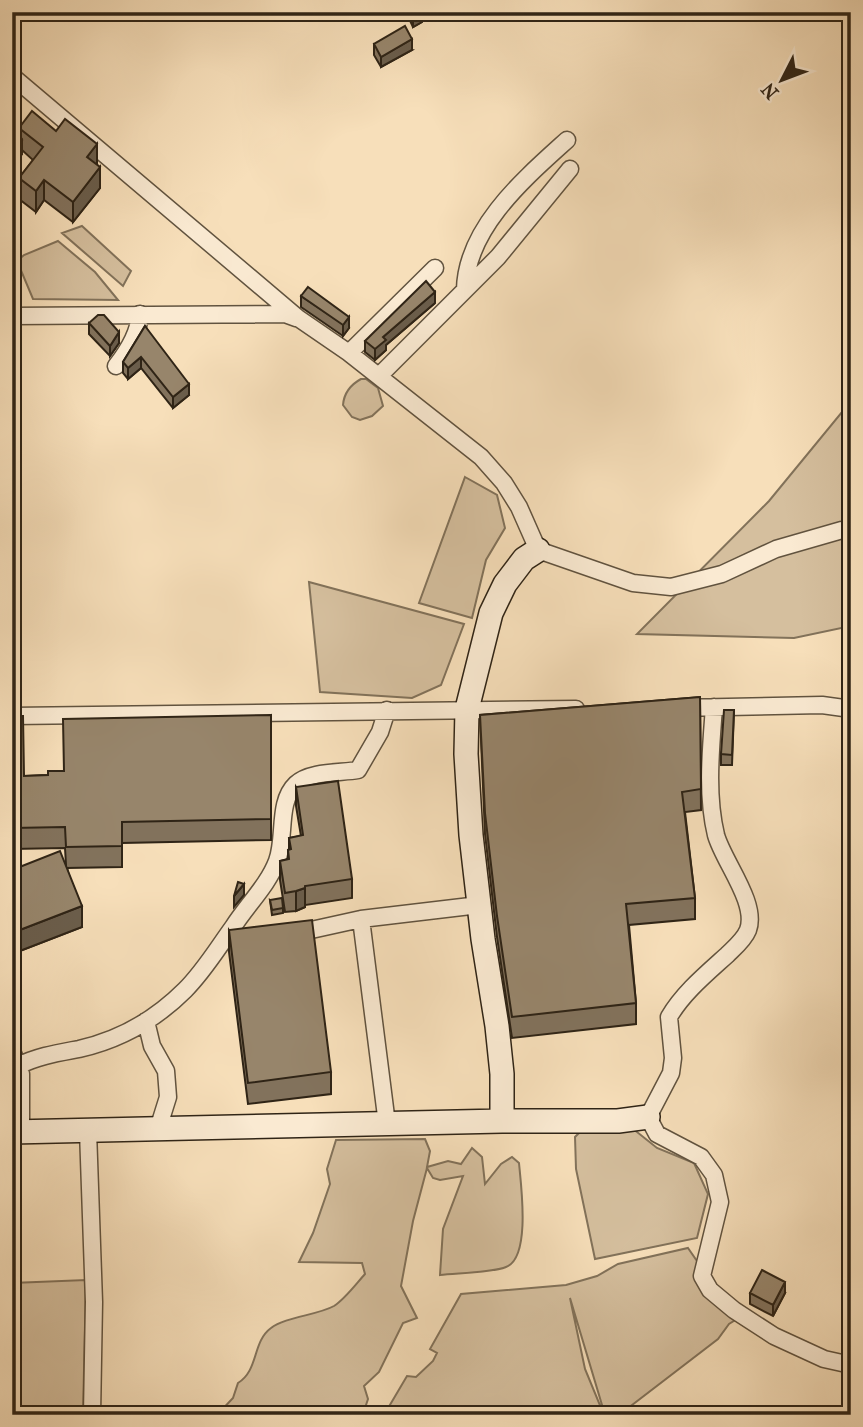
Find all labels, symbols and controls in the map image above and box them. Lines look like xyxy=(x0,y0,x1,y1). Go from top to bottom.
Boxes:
north arrow xyxy=(748,46,818,116)
text: N xyxy=(757,78,783,103)

